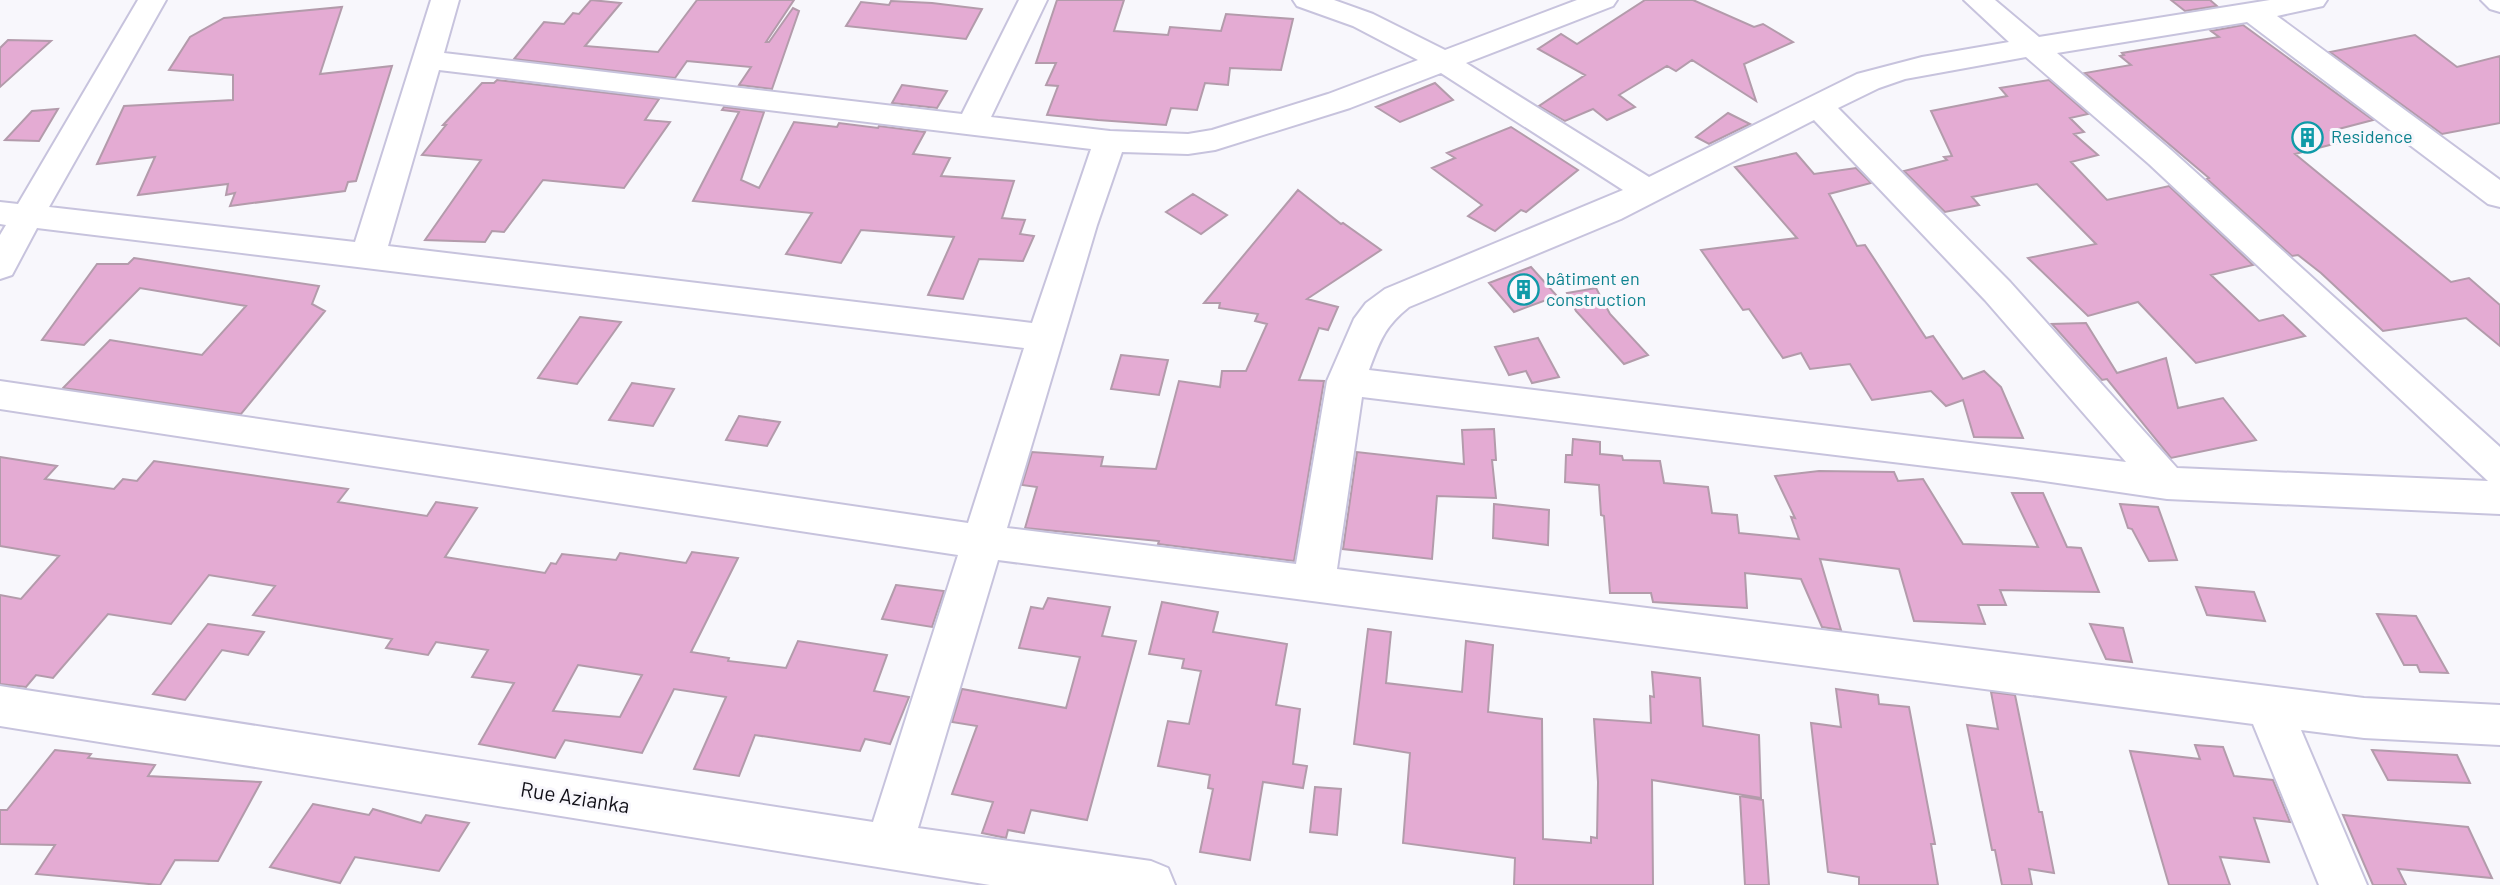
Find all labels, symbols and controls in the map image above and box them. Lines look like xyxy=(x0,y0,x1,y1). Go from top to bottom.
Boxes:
building icon: Residence xyxy=(2291,120,2325,154)
place label: Residence xyxy=(2331,125,2413,147)
place label: bâtiment en construction xyxy=(1546,267,1646,310)
building icon: bâtiment en construction xyxy=(1506,272,1540,306)
street label: Rue Azianka xyxy=(519,776,632,817)

